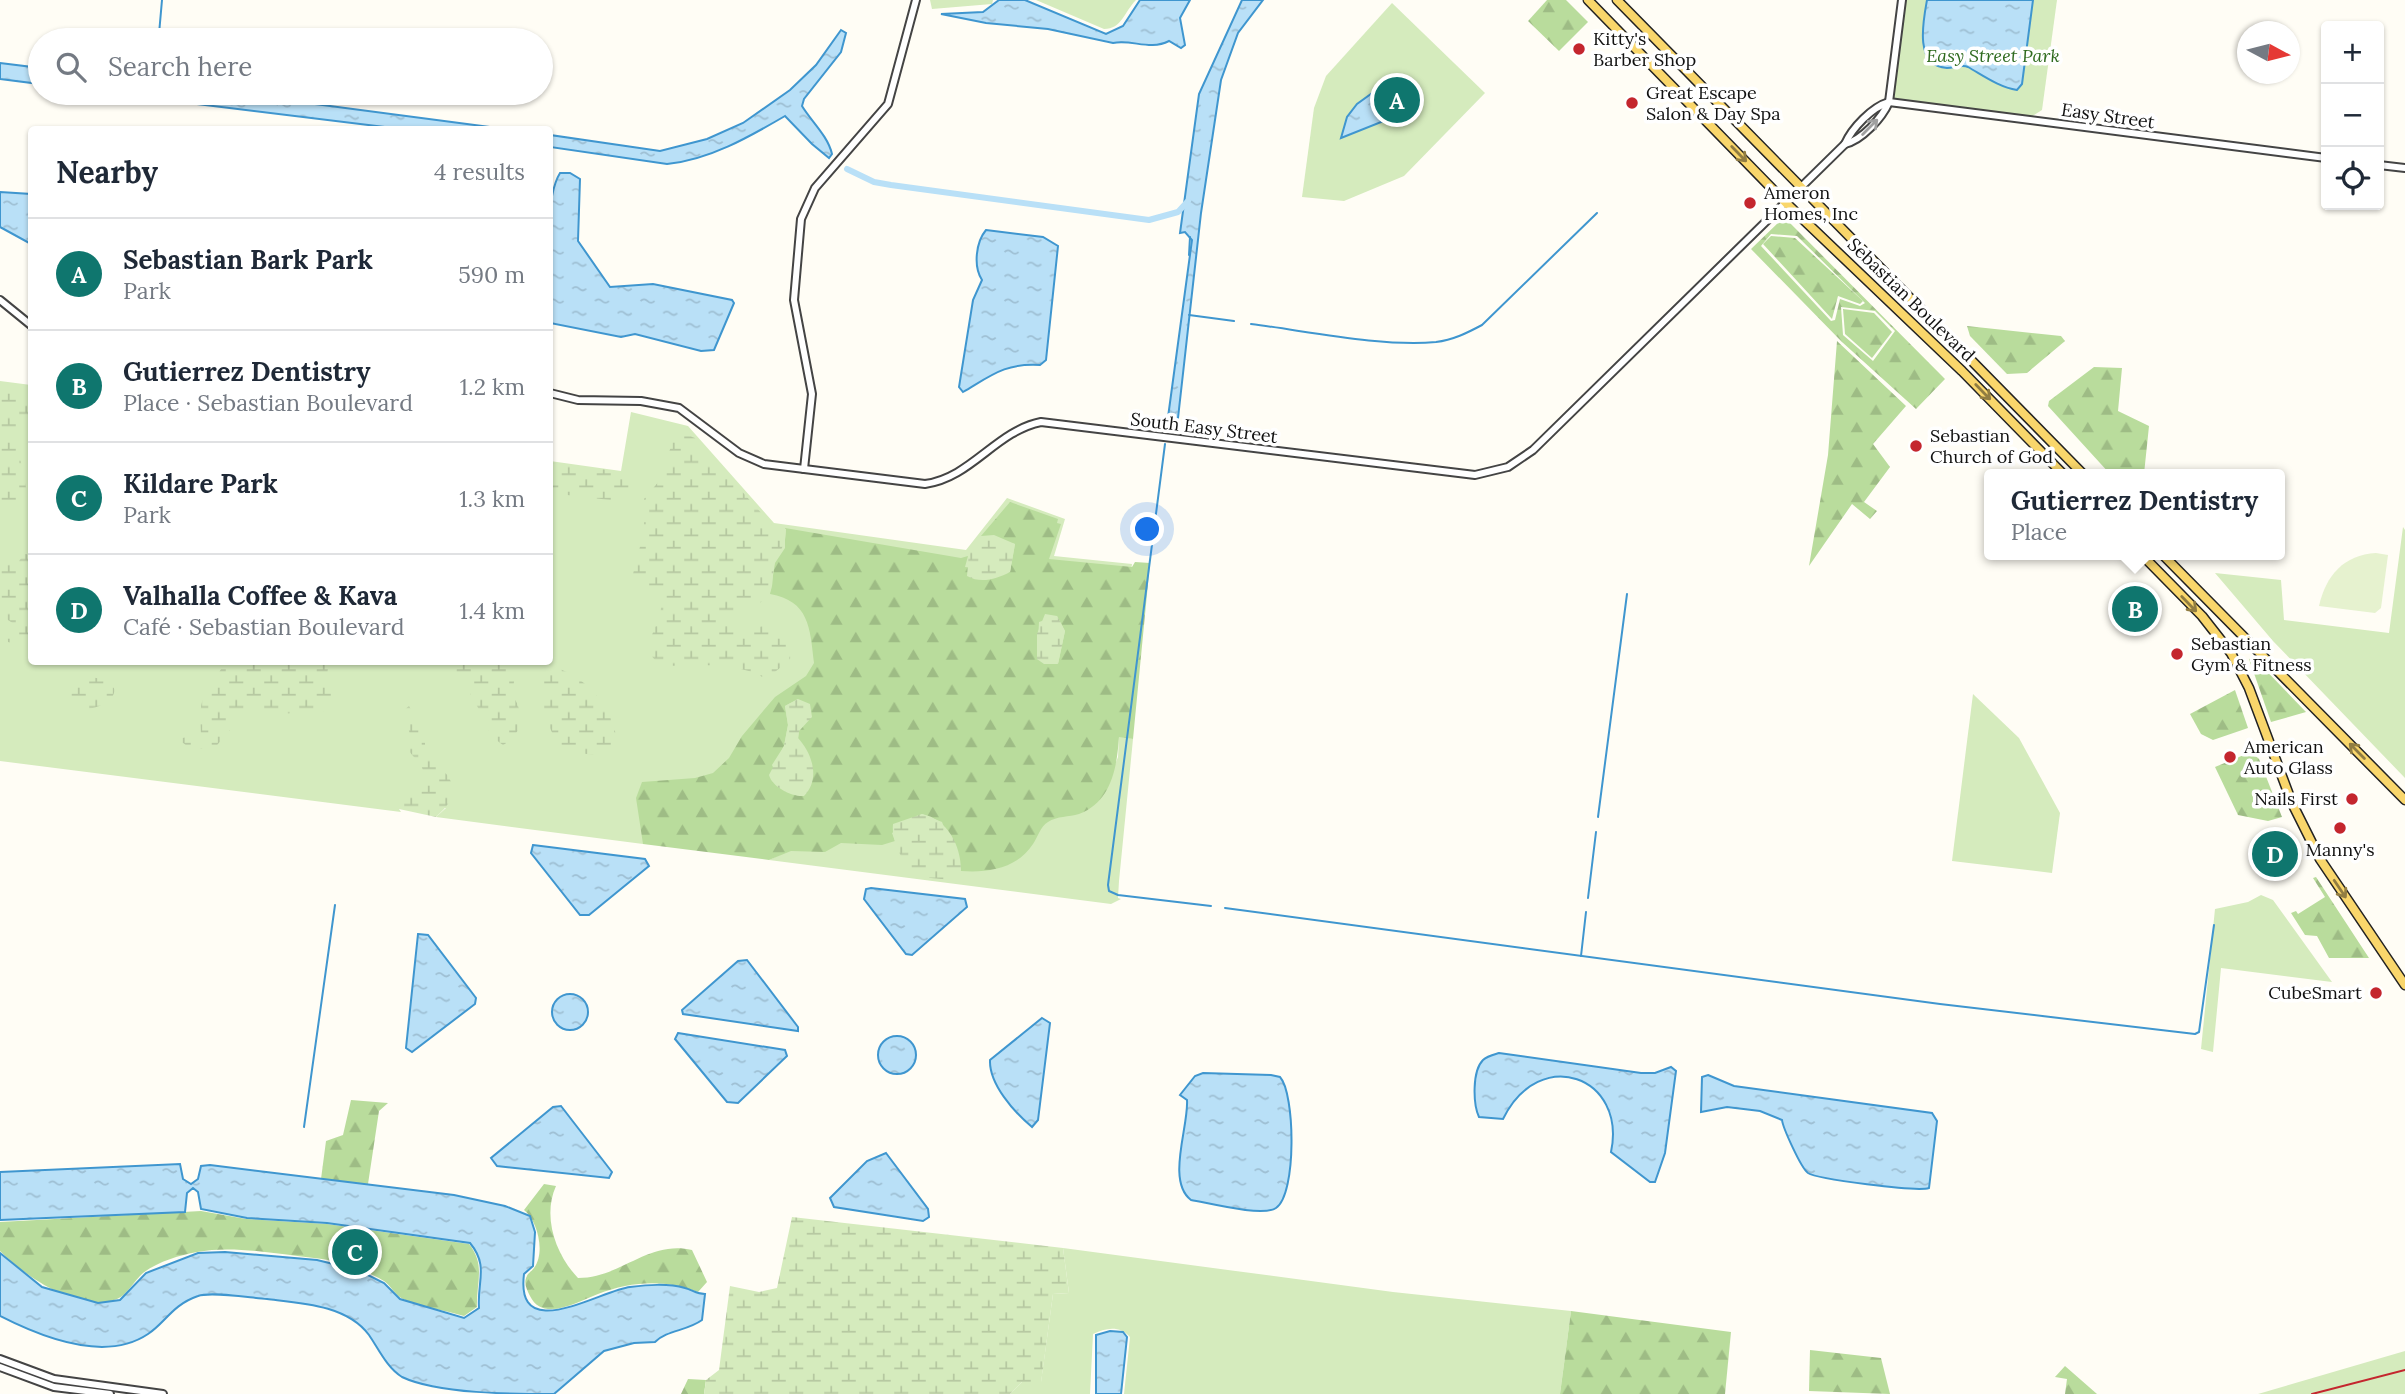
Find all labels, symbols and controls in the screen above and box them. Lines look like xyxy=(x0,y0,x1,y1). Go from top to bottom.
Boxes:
north arrow xyxy=(2237,21,2300,84)
map controls xyxy=(2321,21,2384,210)
button: + xyxy=(2321,21,2384,84)
place label: Kitty's Barber Shop xyxy=(1593,27,1696,71)
search box xyxy=(28,28,553,105)
marker: Kitty's Barber Shop xyxy=(1571,41,1587,57)
park label: Easy Street Park xyxy=(1926,44,2060,67)
icon: search xyxy=(52,48,90,86)
text: Search here xyxy=(108,50,252,83)
pin: A xyxy=(1374,74,1420,126)
place label: Great Escape Salon & Day Spa xyxy=(1646,81,1781,125)
button: − xyxy=(2321,84,2384,147)
marker: Great Escape Salon & Day Spa xyxy=(1624,95,1640,111)
street label: Easy Street xyxy=(2060,98,2156,133)
one-way arrow xyxy=(1861,118,1878,135)
one-way arrow xyxy=(1731,145,1748,162)
button: locate xyxy=(2321,147,2384,210)
text: Nearby xyxy=(56,153,158,191)
text: 4 results xyxy=(434,157,525,186)
place label: Ameron Homes, Inc xyxy=(1763,181,1858,225)
marker: Ameron Homes, Inc xyxy=(1742,195,1758,211)
street label: Sebastian Boulevard xyxy=(1843,233,1980,367)
text: Sebastian Bark Park xyxy=(123,243,373,276)
text: A xyxy=(71,260,87,289)
text: 590 m xyxy=(458,260,525,289)
text: Park xyxy=(123,276,171,305)
text: Gutierrez Dentistry xyxy=(123,355,371,388)
text: B xyxy=(71,372,87,401)
text: 1.2 km xyxy=(460,372,525,401)
one-way arrow xyxy=(1974,383,1991,400)
text: Place · Sebastian Boulevard xyxy=(123,388,413,417)
street label: South Easy Street xyxy=(1129,407,1279,448)
place label: Sebastian Church of God xyxy=(1930,424,2053,468)
marker: Sebastian Church of God xyxy=(1908,438,1924,454)
text: Kildare Park xyxy=(123,467,278,500)
popup xyxy=(1984,469,2285,560)
text: C xyxy=(71,484,87,513)
text: 1.3 km xyxy=(459,484,525,513)
text: Gutierrez Dentistry xyxy=(2011,484,2258,517)
text: Park xyxy=(123,500,171,529)
your location xyxy=(1130,512,1164,546)
text: Place xyxy=(2011,517,2067,546)
text: Valhalla Coffee & Kava xyxy=(123,579,397,612)
pin: B xyxy=(2112,583,2158,635)
one-way arrow xyxy=(2181,595,2198,612)
text: D xyxy=(70,596,88,625)
text: 1.4 km xyxy=(460,596,525,625)
text: Café · Sebastian Boulevard xyxy=(123,612,404,641)
place label: Sebastian Gym & Fitness xyxy=(2191,632,2312,676)
marker: Sebastian Gym & Fitness xyxy=(2169,646,2185,662)
place label: American Auto Glass xyxy=(2243,735,2333,779)
one-way arrow xyxy=(2349,743,2366,760)
marker: American Auto Glass xyxy=(2222,749,2238,765)
place label: Nails First xyxy=(2254,787,2338,810)
marker: Nails First xyxy=(2344,791,2360,807)
marker: Manny's xyxy=(2332,820,2348,836)
pin: D xyxy=(2252,828,2298,880)
place label: Manny's xyxy=(2305,838,2375,861)
one-way arrow xyxy=(2333,879,2347,898)
place label: CubeSmart xyxy=(2268,981,2362,1004)
marker: CubeSmart xyxy=(2368,985,2384,1001)
pin: C xyxy=(332,1226,378,1278)

